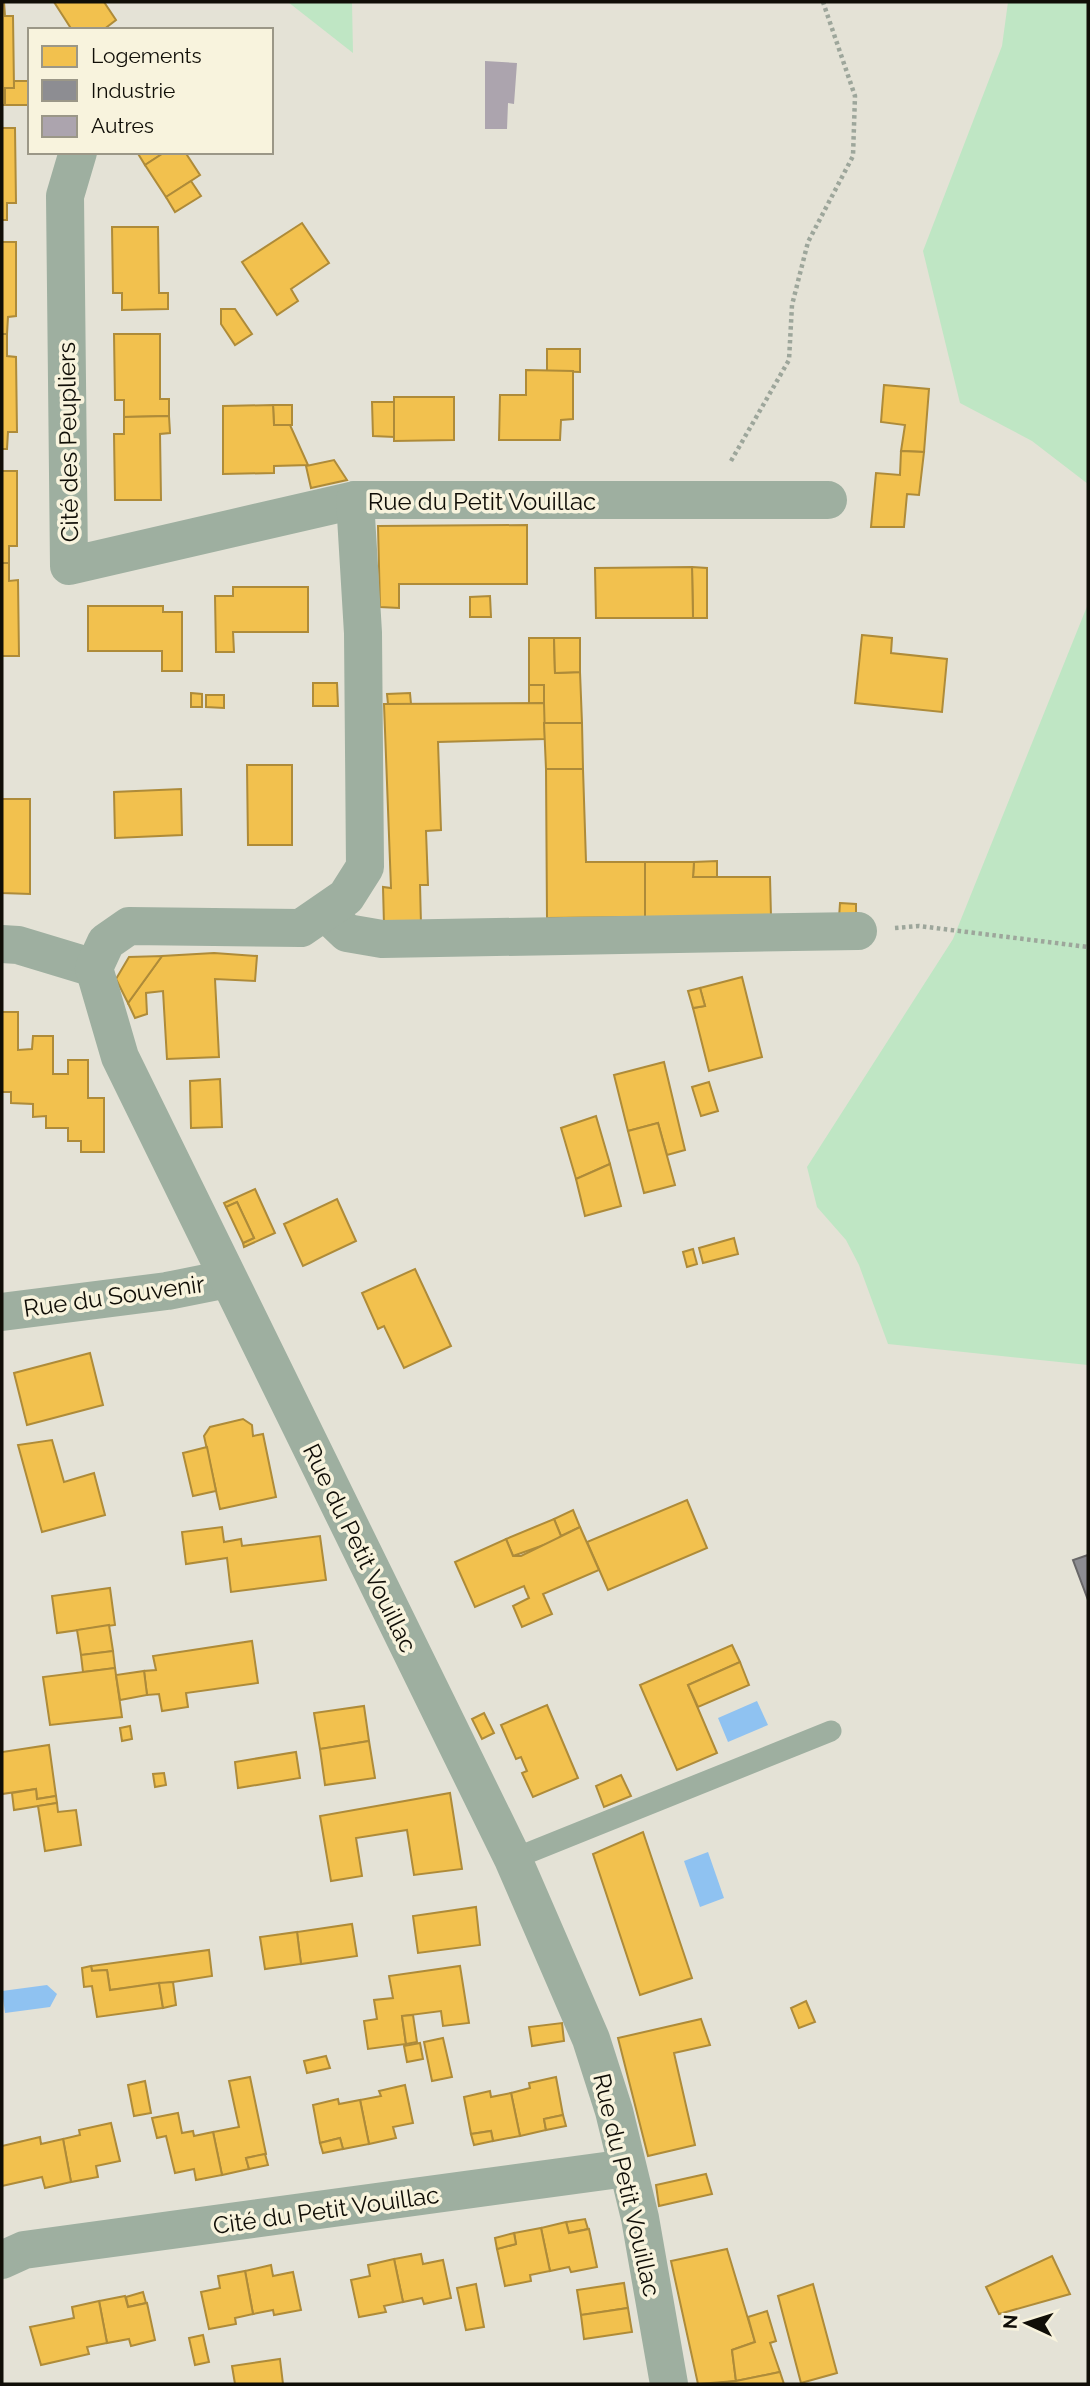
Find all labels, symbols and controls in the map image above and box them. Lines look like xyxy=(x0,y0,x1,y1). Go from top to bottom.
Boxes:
legend xyxy=(28,28,273,154)
text: Logements xyxy=(91,43,202,68)
text: Industrie xyxy=(91,78,175,103)
text: Autres xyxy=(91,113,154,138)
street label: Cité des Peupliers xyxy=(52,342,84,542)
street label: Rue du Petit Vouillac xyxy=(368,487,596,516)
street label: Rue du Souvenir xyxy=(22,1269,207,1323)
street label: Rue du Petit Vouillac xyxy=(297,1439,423,1657)
street label: Rue du Petit Vouillac xyxy=(587,2071,667,2299)
street label: Cité du Petit Vouillac xyxy=(211,2180,441,2240)
north arrow xyxy=(992,2288,1062,2358)
text: N xyxy=(999,2314,1022,2330)

